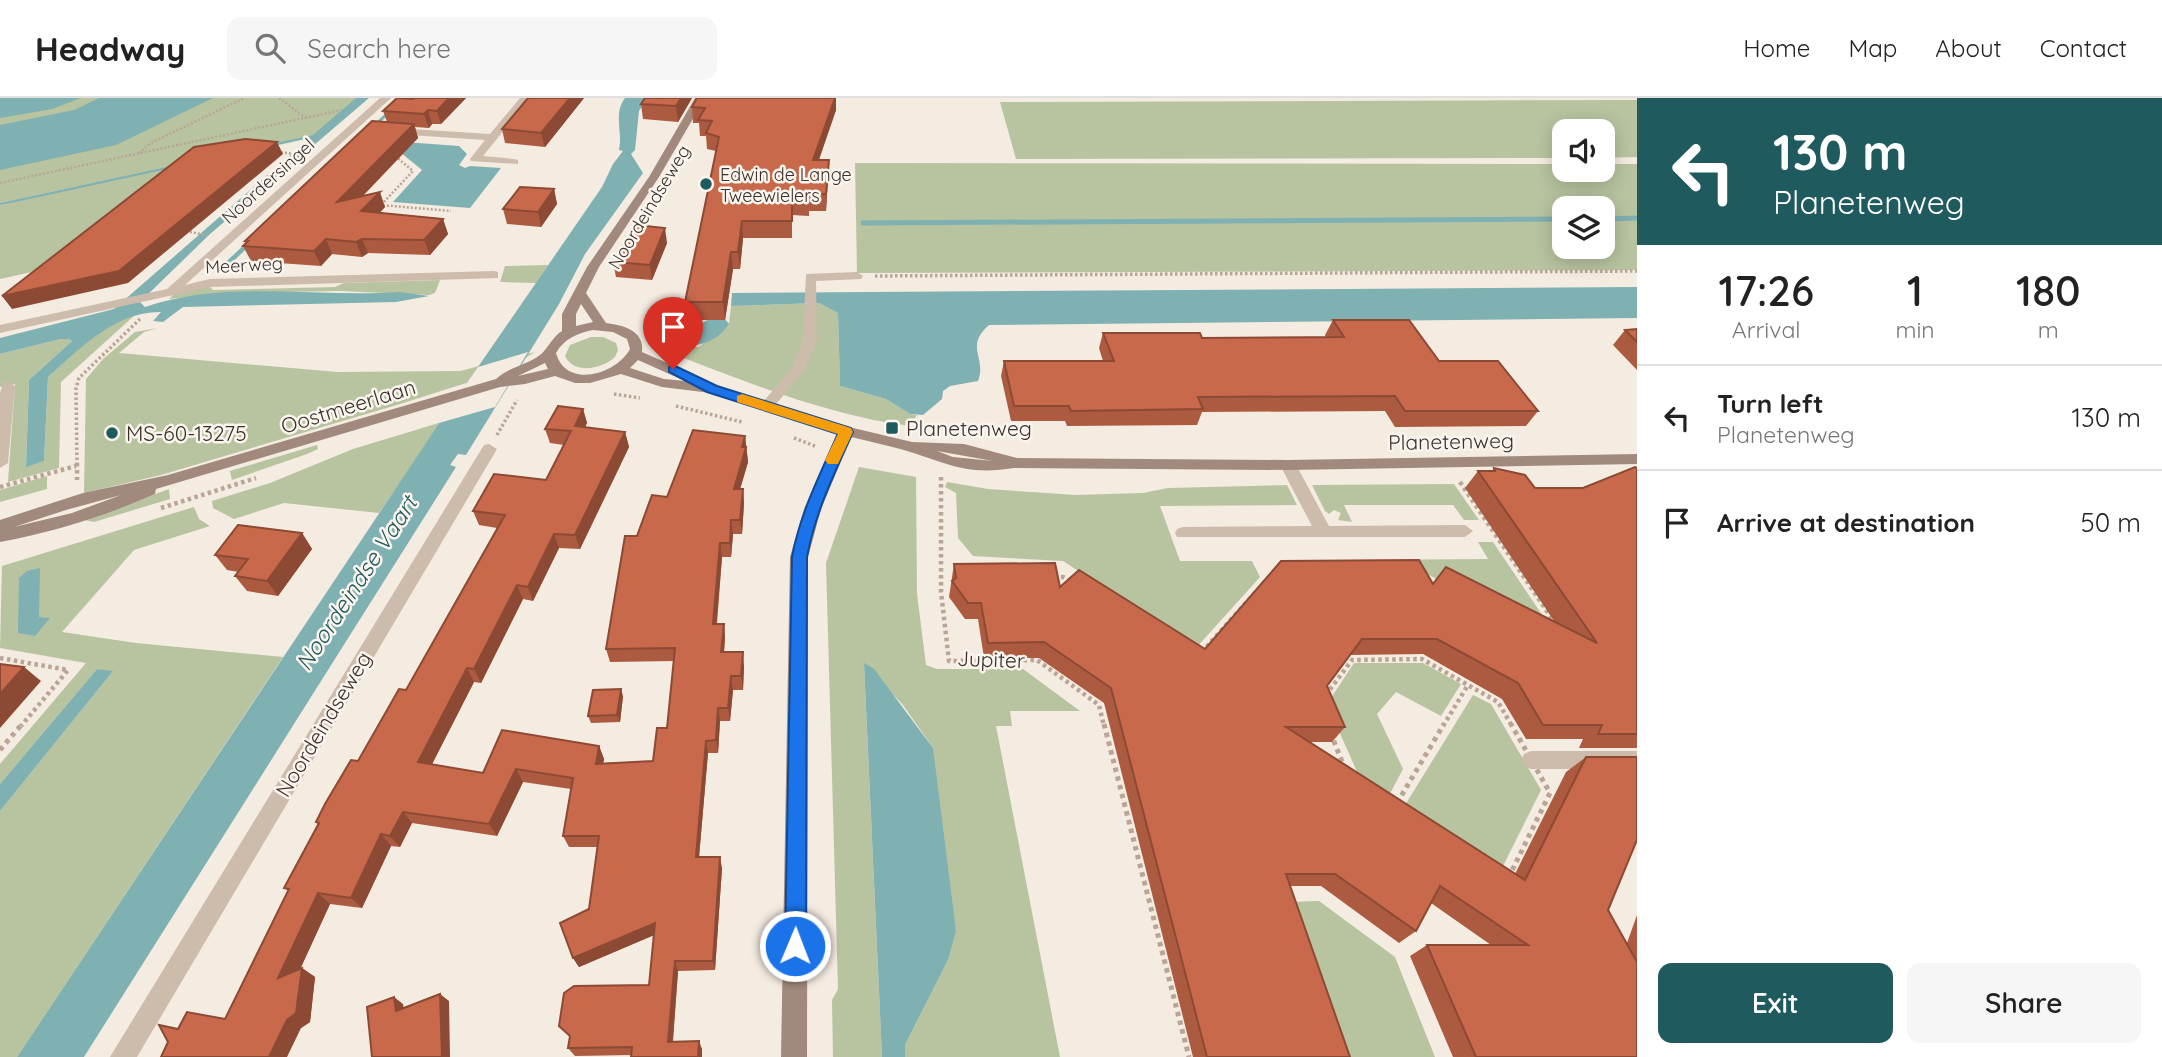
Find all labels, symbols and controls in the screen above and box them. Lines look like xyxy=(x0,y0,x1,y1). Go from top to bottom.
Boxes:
search box xyxy=(227,17,717,80)
text: Headway xyxy=(35,28,185,69)
icon: search xyxy=(251,29,289,67)
text: Search here xyxy=(307,32,451,65)
text: Home xyxy=(1743,33,1810,63)
text: Map xyxy=(1848,33,1897,63)
text: About xyxy=(1935,33,2002,63)
text: Contact xyxy=(2040,33,2127,63)
map controls xyxy=(1552,119,1615,259)
button: sound xyxy=(1552,119,1615,182)
text: 130 m xyxy=(1773,121,1907,182)
icon: left xyxy=(1658,126,1749,217)
street label: Noordersingel xyxy=(217,133,319,229)
street label: Noordeindseweg xyxy=(603,141,695,273)
place label: Edwin de Lange Tweewielers xyxy=(720,163,852,207)
marker: Edwin de Lange Tweewielers xyxy=(698,176,714,192)
text: Planetenweg xyxy=(1773,182,1965,222)
button: layers xyxy=(1552,196,1615,259)
street label: Meerweg xyxy=(204,251,284,279)
text: 17:26 xyxy=(1718,264,1814,317)
text: 1 xyxy=(1907,264,1923,317)
text: 180 xyxy=(2016,264,2081,317)
pin xyxy=(643,297,703,369)
icon: arrive xyxy=(654,308,692,346)
text: Arrival xyxy=(1732,315,1801,344)
text: min xyxy=(1895,315,1935,344)
text: m xyxy=(2038,315,2059,344)
street label: Oostmeerlaan xyxy=(277,373,419,439)
text: Turn left xyxy=(1717,387,1824,420)
icon: left xyxy=(1658,399,1696,437)
text: 130 m xyxy=(2071,401,2141,434)
place label: Planetenweg xyxy=(906,415,1032,441)
place label: MS-60-13275 xyxy=(126,420,247,446)
marker: Planetenweg xyxy=(884,420,900,436)
text: Planetenweg xyxy=(1717,420,1855,449)
marker: MS-60-13275 xyxy=(104,425,120,441)
street label: Planetenweg xyxy=(1388,427,1514,455)
water label: Noordeindse Vaart xyxy=(289,489,424,676)
icon: arrive xyxy=(1658,504,1696,542)
text: Arrive at destination xyxy=(1717,506,1975,539)
text: 50 m xyxy=(2081,506,2141,539)
street label: Jupiter xyxy=(956,645,1026,673)
street label: Noordeindseweg xyxy=(269,647,377,801)
position arrow xyxy=(758,909,832,983)
button: Exit xyxy=(1658,963,1893,1043)
button: Share xyxy=(1907,963,2141,1043)

